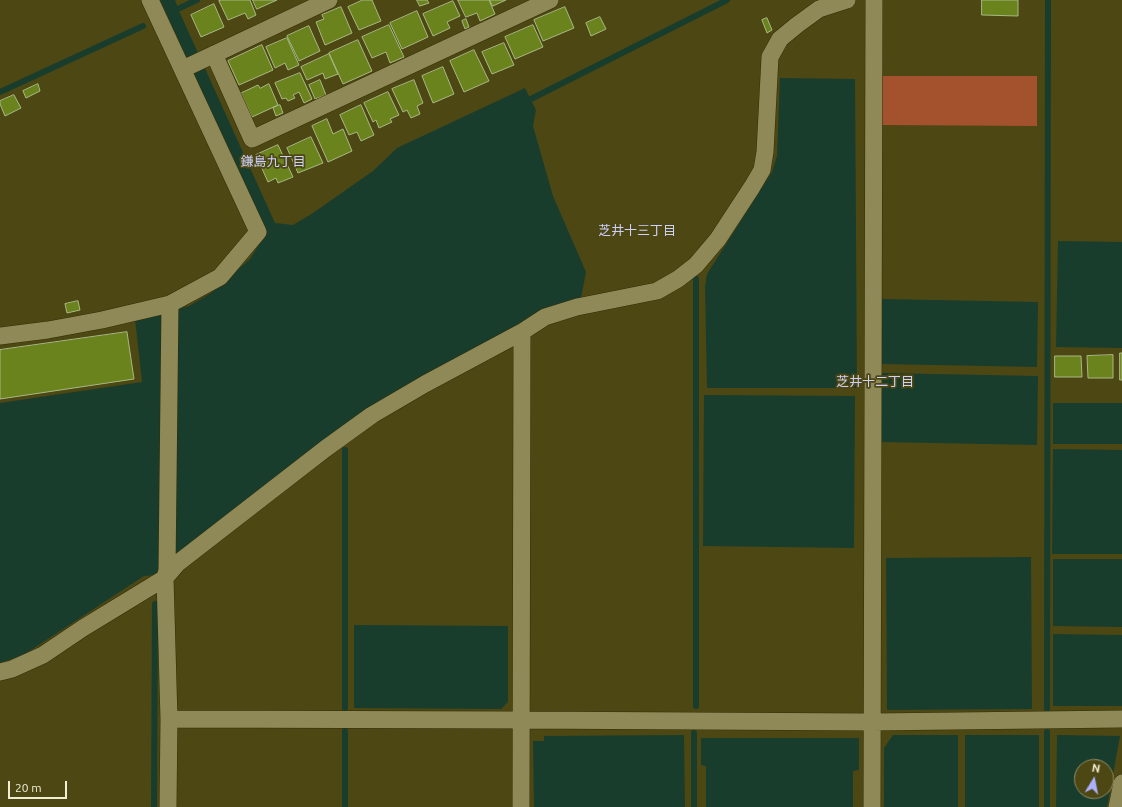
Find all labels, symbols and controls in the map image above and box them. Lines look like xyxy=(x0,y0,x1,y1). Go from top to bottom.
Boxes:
district label: 鎌島九丁目 xyxy=(241,154,305,170)
district label: 芝井十三丁目 xyxy=(598,223,676,239)
district label: 芝井十二丁目 xyxy=(836,374,914,390)
north arrow xyxy=(1074,759,1114,799)
text: N xyxy=(1091,762,1101,775)
scale bar xyxy=(10,773,69,799)
text: 20 m xyxy=(15,781,42,794)

